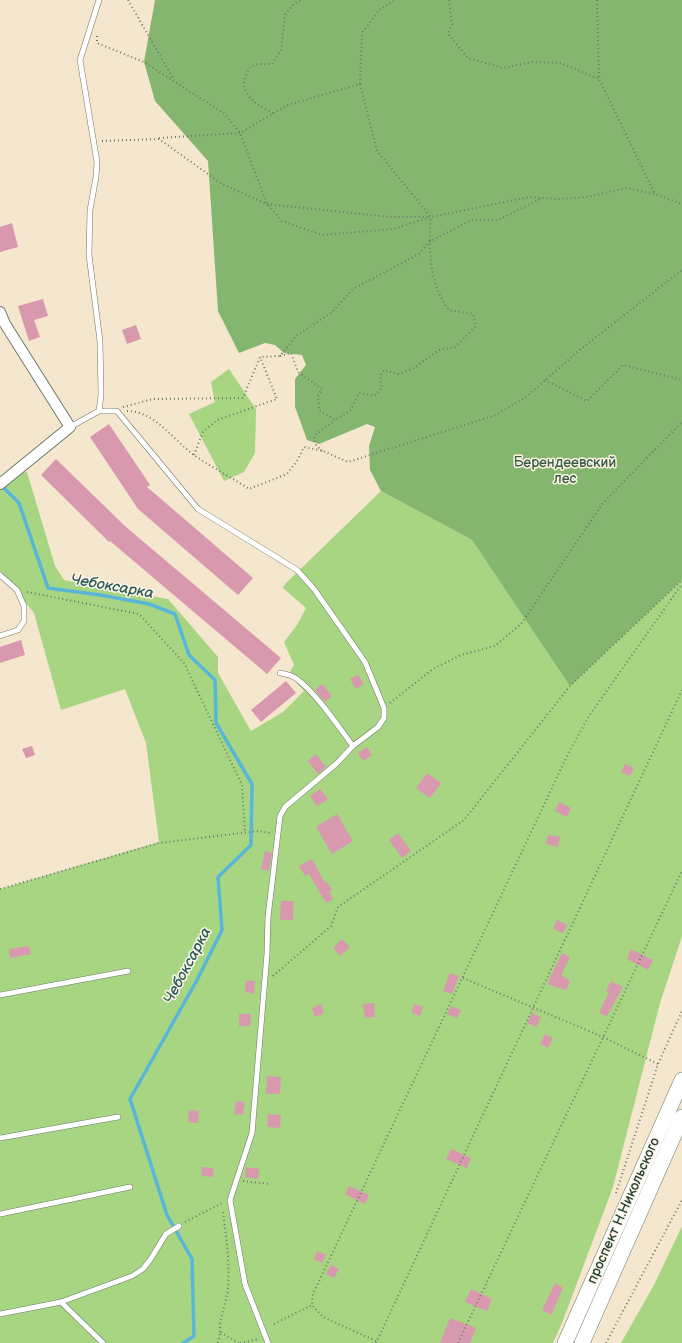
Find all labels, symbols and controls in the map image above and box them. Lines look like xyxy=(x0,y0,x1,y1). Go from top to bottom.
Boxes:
park label: Берендеевский лес xyxy=(514,455,616,488)
water label: Чебоксарка xyxy=(69,571,155,603)
water label: Чебоксарка xyxy=(160,925,216,1007)
street label: проспект Н.Никольского xyxy=(584,1135,664,1287)

